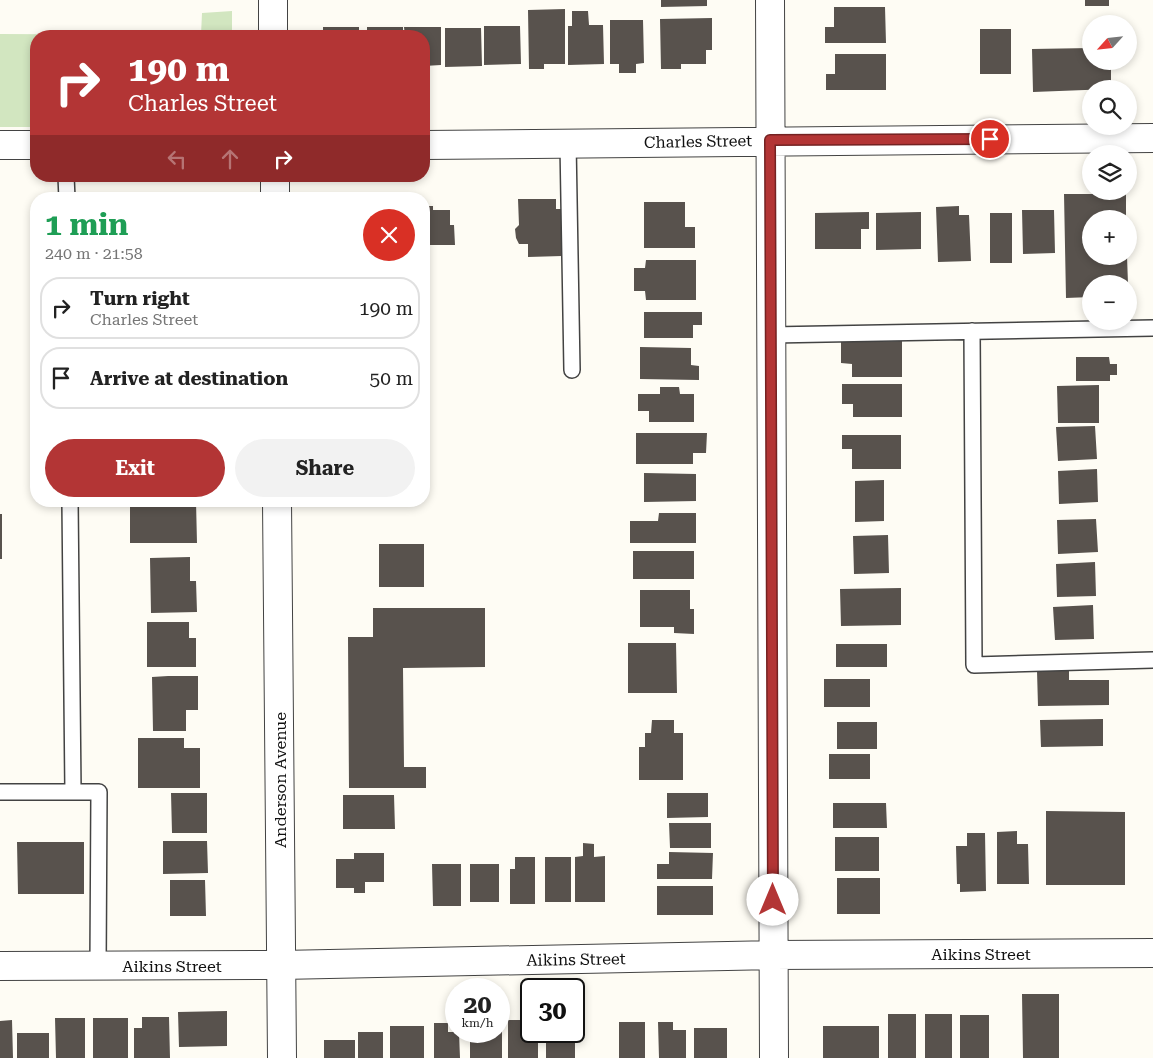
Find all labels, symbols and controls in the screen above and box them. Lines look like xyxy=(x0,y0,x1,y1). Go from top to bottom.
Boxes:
north arrow xyxy=(1082,15,1138,70)
map controls xyxy=(1082,15,1137,330)
text: 190 m xyxy=(128,49,229,90)
icon: right xyxy=(45,50,110,115)
button: search xyxy=(1082,80,1137,135)
text: Charles Street xyxy=(128,91,277,116)
pin xyxy=(969,118,1011,160)
icon: arrive xyxy=(976,125,1004,153)
street label: Charles Street xyxy=(644,131,752,152)
icon: left xyxy=(163,145,191,173)
icon: ahead xyxy=(216,145,244,173)
icon: right xyxy=(269,145,297,173)
button: layers xyxy=(1082,145,1137,200)
text: 1 min xyxy=(45,207,128,242)
button: close xyxy=(363,209,415,261)
button: + xyxy=(1082,210,1137,265)
text: 240 m · 21:58 xyxy=(45,244,143,263)
button: − xyxy=(1082,275,1137,330)
text: Turn right xyxy=(90,287,190,310)
icon: right xyxy=(47,294,75,322)
text: 190 m xyxy=(359,297,413,320)
text: Charles Street xyxy=(90,310,198,329)
icon: arrive xyxy=(47,364,75,392)
text: Arrive at destination xyxy=(90,367,288,390)
text: 50 m xyxy=(370,367,413,390)
button: Exit xyxy=(45,439,225,497)
button: Share xyxy=(235,439,415,497)
street label: Anderson Avenue xyxy=(271,712,290,848)
position arrow xyxy=(746,873,798,925)
street label: Aikins Street xyxy=(931,945,1031,964)
street label: Aikins Street xyxy=(526,949,626,970)
street label: Aikins Street xyxy=(122,957,222,976)
speed limit sign: 30 xyxy=(520,978,585,1043)
text: 20 xyxy=(463,990,492,1019)
text: km/h xyxy=(461,1016,494,1030)

